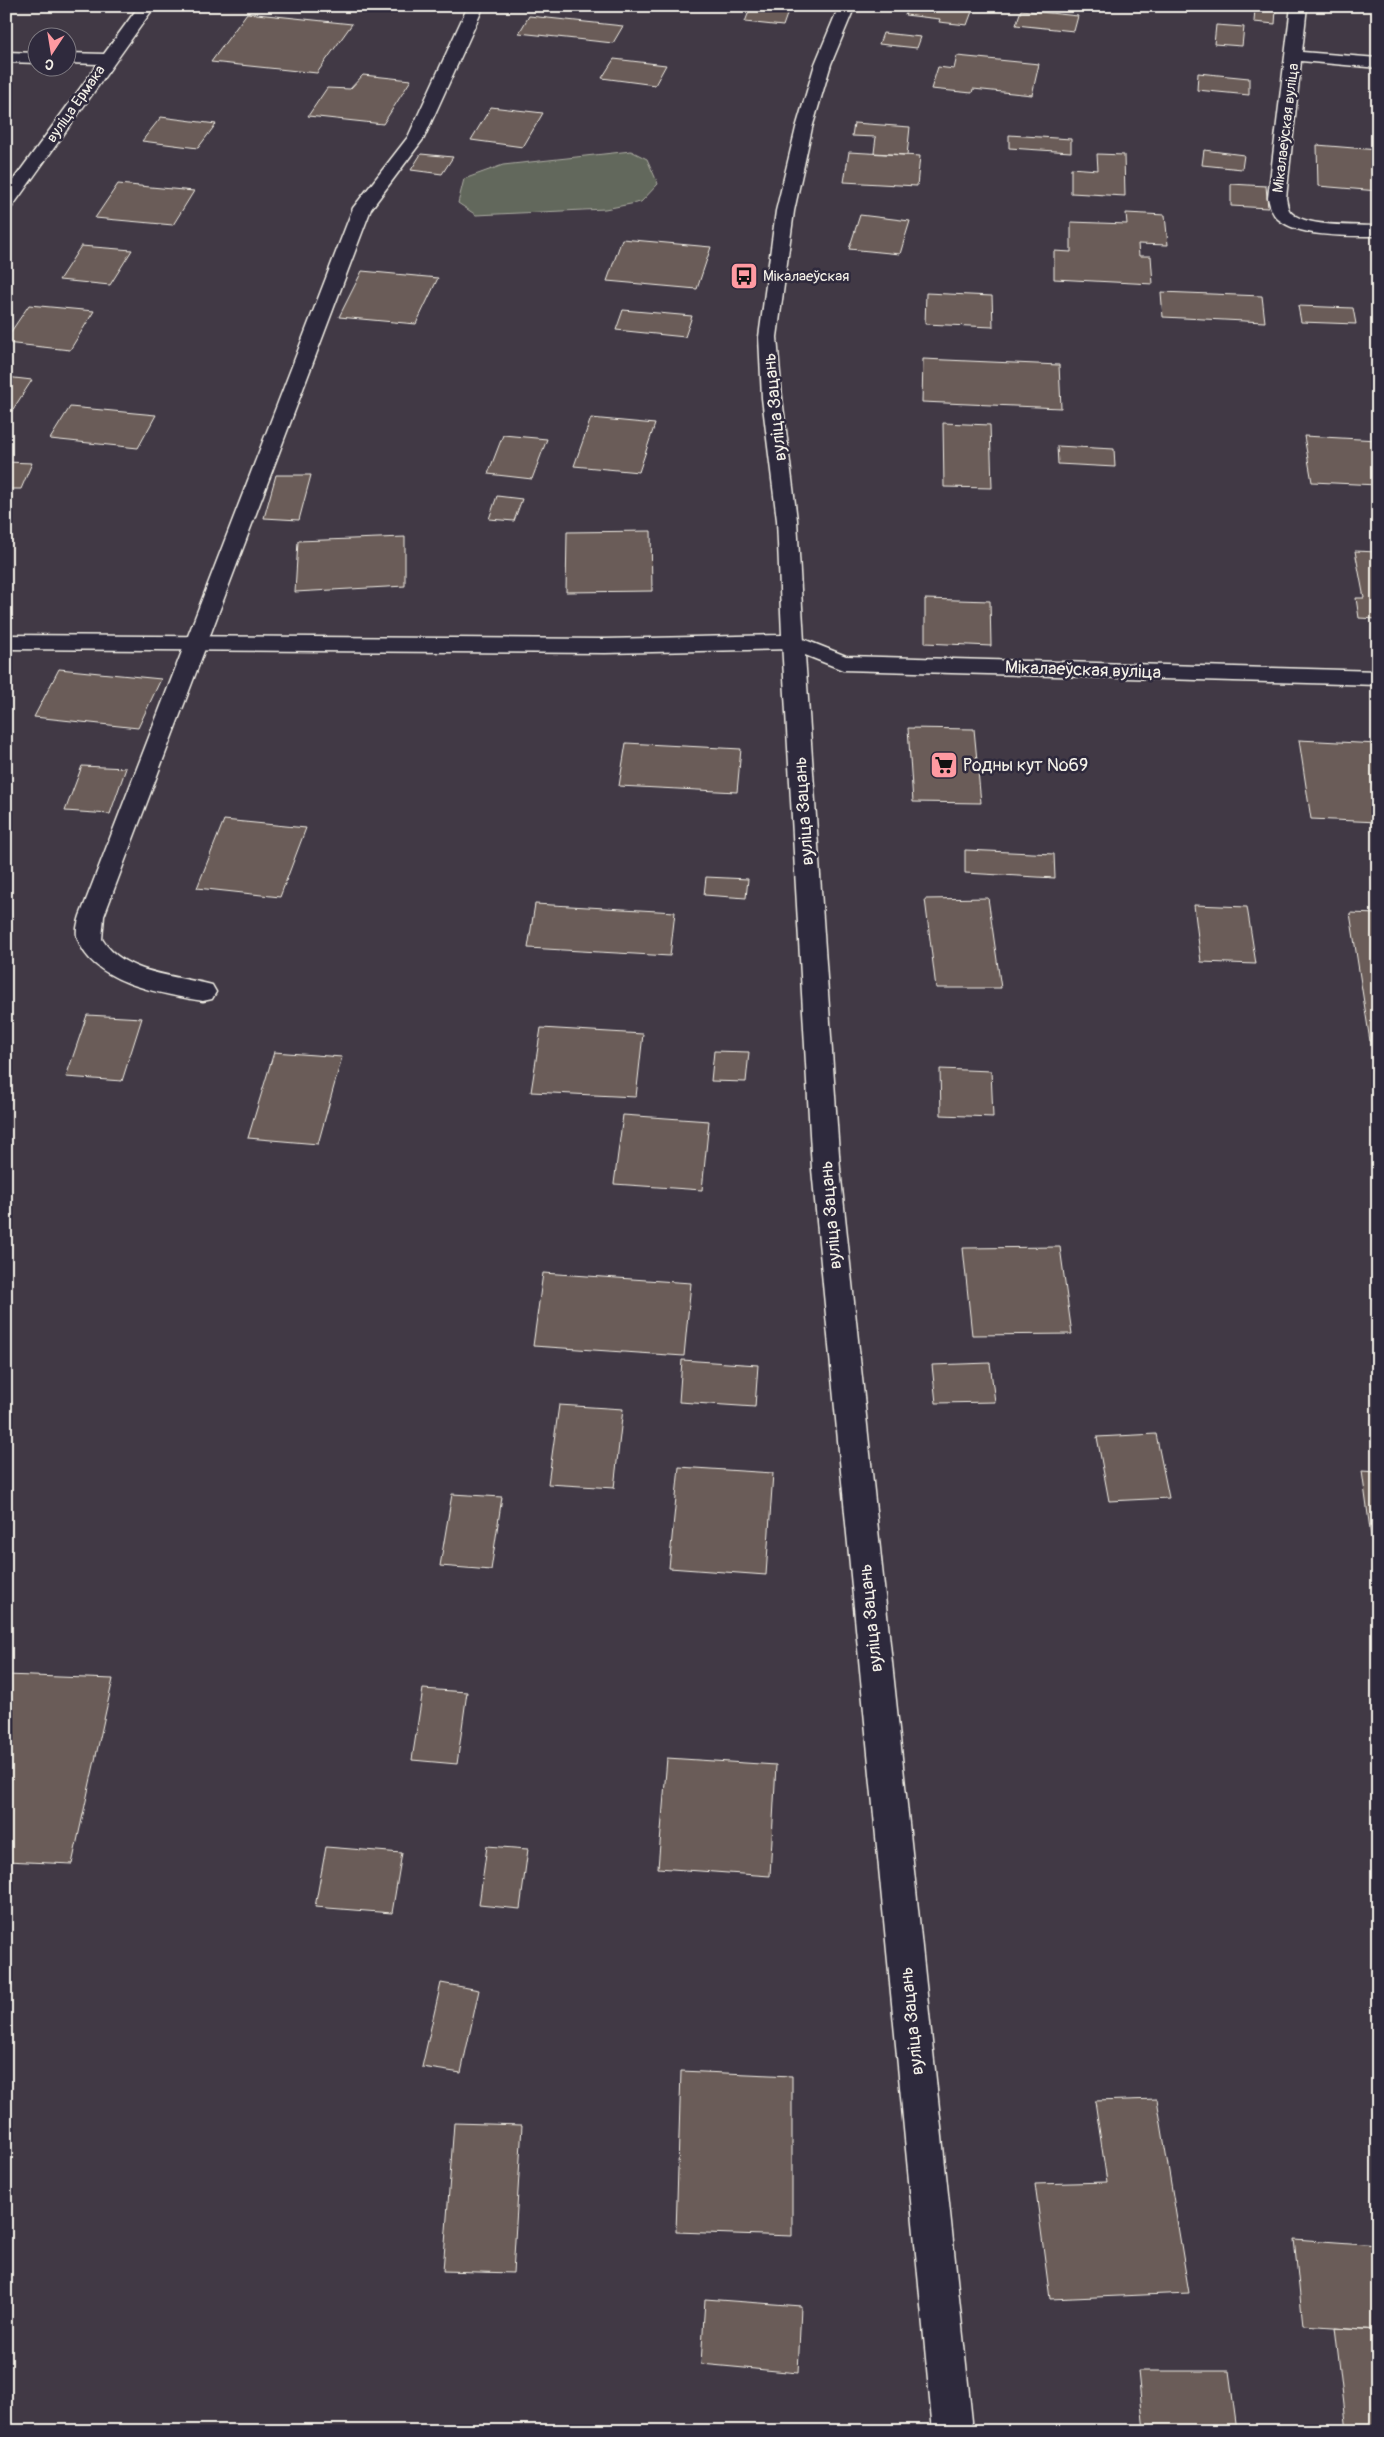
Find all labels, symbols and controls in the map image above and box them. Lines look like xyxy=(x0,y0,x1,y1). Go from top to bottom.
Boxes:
north arrow xyxy=(28,28,78,78)
text: С xyxy=(43,55,55,73)
street label: вуліца Ермака xyxy=(42,61,110,146)
street label: Мікалаеўская вуліца xyxy=(1269,62,1303,194)
bus stop icon: Мікалаеўская xyxy=(729,261,759,291)
place label: Мікалаеўская xyxy=(763,267,849,286)
street label: вуліца Зацань xyxy=(758,352,792,462)
street label: Мікалаеўская вуліца xyxy=(1004,656,1162,684)
supermarket icon: Родны кут №69 xyxy=(929,750,959,780)
place label: Родны кут №69 xyxy=(963,754,1088,777)
street label: вуліца Зацань xyxy=(789,756,819,866)
street label: вуліца Зацань xyxy=(815,1160,847,1270)
street label: вуліца Зацань xyxy=(854,1563,888,1673)
street label: вуліца Зацань xyxy=(895,1966,929,2076)

